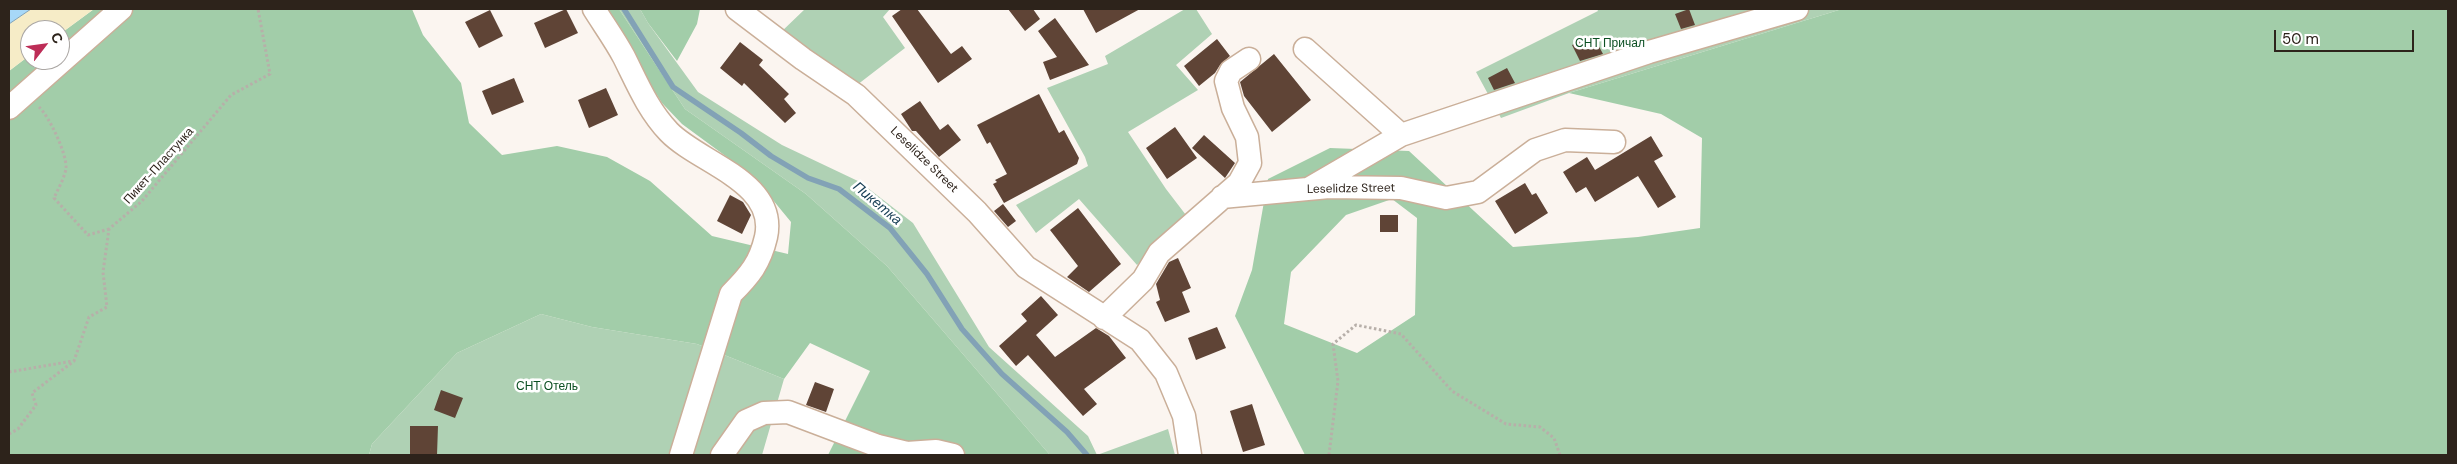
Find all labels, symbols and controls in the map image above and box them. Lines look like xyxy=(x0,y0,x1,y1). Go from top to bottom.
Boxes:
north arrow xyxy=(20,20,70,70)
scale bar xyxy=(2277,20,2417,52)
text: С xyxy=(47,29,67,47)
text: 50 m xyxy=(2282,29,2319,49)
park label: СНТ Причал xyxy=(1575,37,1645,51)
street label: Leselidze Street xyxy=(887,124,961,196)
street label: Пикет-Пластунка xyxy=(121,125,197,207)
water label: Пикетка xyxy=(849,179,905,229)
street label: Leselidze Street xyxy=(1307,181,1395,197)
park label: СНТ Отель xyxy=(516,380,578,394)

